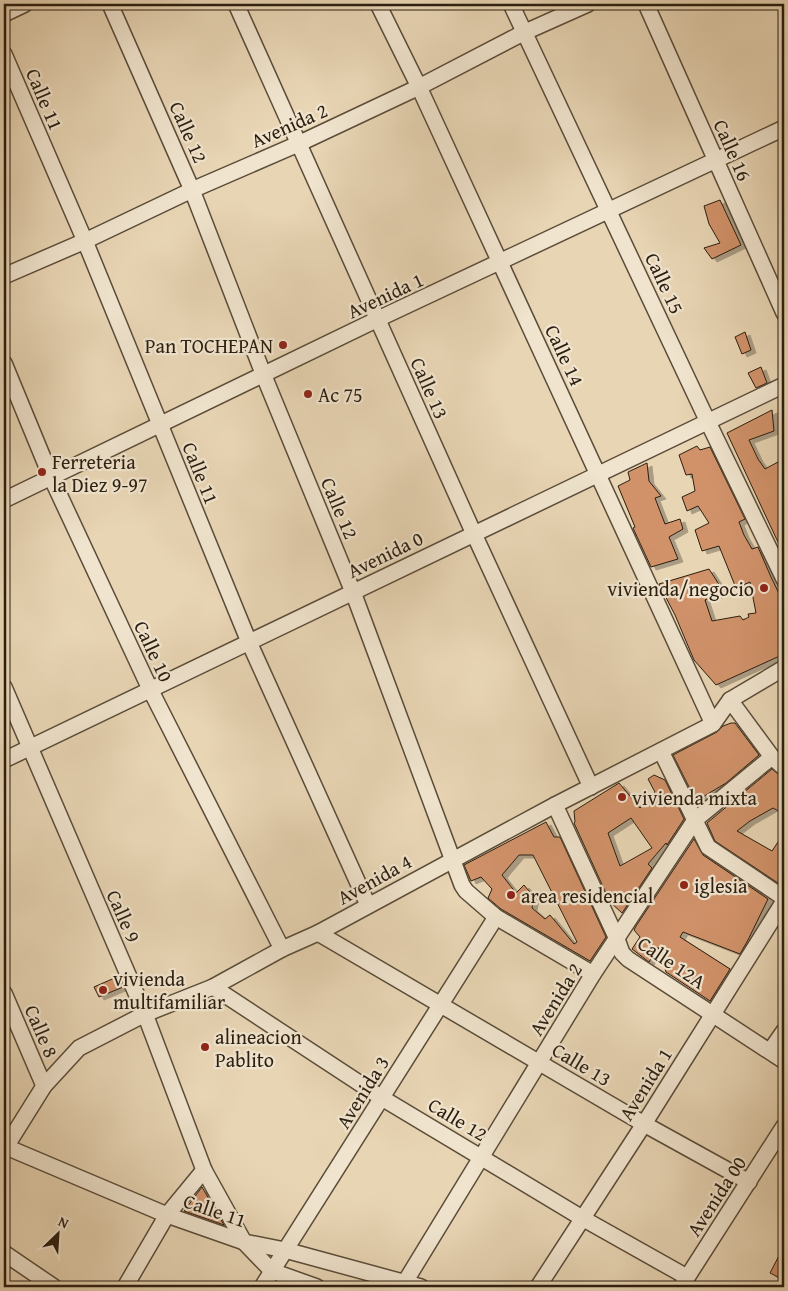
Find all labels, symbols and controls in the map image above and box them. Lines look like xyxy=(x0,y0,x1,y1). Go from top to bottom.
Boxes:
street label: Calle 11 xyxy=(19,64,71,134)
street label: Avenida 2 xyxy=(246,95,332,155)
street label: Calle 12 xyxy=(163,97,215,167)
street label: Calle 16 xyxy=(707,115,759,185)
street label: Calle 15 xyxy=(638,248,692,318)
street label: Avenida 1 xyxy=(342,265,428,325)
street label: Calle 14 xyxy=(538,320,592,390)
place label: Pan TOCHEPAN xyxy=(145,331,273,360)
marker: Pan TOCHEPAN xyxy=(277,339,289,351)
street label: Calle 13 xyxy=(404,353,456,423)
place label: Ac 75 xyxy=(318,380,363,409)
marker: Ac 75 xyxy=(302,388,314,400)
street label: Calle 11 xyxy=(175,438,227,508)
place label: Ferreteria la Diez 9-97 xyxy=(52,447,148,499)
marker: Ferreteria la Diez 9-97 xyxy=(36,466,48,478)
street label: Calle 12 xyxy=(314,473,366,543)
street label: Avenida 0 xyxy=(342,523,428,585)
place label: vivienda/negocio xyxy=(607,574,754,603)
marker: vivienda/negocio xyxy=(758,582,770,594)
street label: Calle 10 xyxy=(127,616,181,686)
place label: vivienda mixta xyxy=(632,783,757,812)
marker: vivienda mixta xyxy=(616,791,628,803)
street label: Avenida 4 xyxy=(332,847,416,911)
place label: iglesia xyxy=(694,871,748,900)
marker: iglesia xyxy=(678,879,690,891)
place label: area residencial xyxy=(521,881,654,910)
street label: Calle 9 xyxy=(100,885,148,947)
marker: area residencial xyxy=(505,889,517,901)
street label: Calle 12A xyxy=(632,929,712,995)
street label: Avenida 2 xyxy=(521,957,589,1041)
place label: vivienda multifamiliar xyxy=(113,964,225,1016)
marker: vivienda multifamiliar xyxy=(97,984,109,996)
street label: Calle 8 xyxy=(18,1000,66,1062)
place label: alineacion Pablito xyxy=(215,1022,302,1074)
street label: Calle 13 xyxy=(547,1035,617,1093)
marker: alineacion Pablito xyxy=(199,1041,211,1053)
street label: Avenida 1 xyxy=(611,1042,679,1126)
street label: Avenida 3 xyxy=(328,1050,396,1134)
street label: Calle 12 xyxy=(423,1090,493,1148)
street label: Avenida 00 xyxy=(679,1150,753,1242)
street label: Calle 11 xyxy=(180,1186,250,1234)
north arrow xyxy=(32,1208,82,1258)
text: N xyxy=(55,1211,73,1234)

